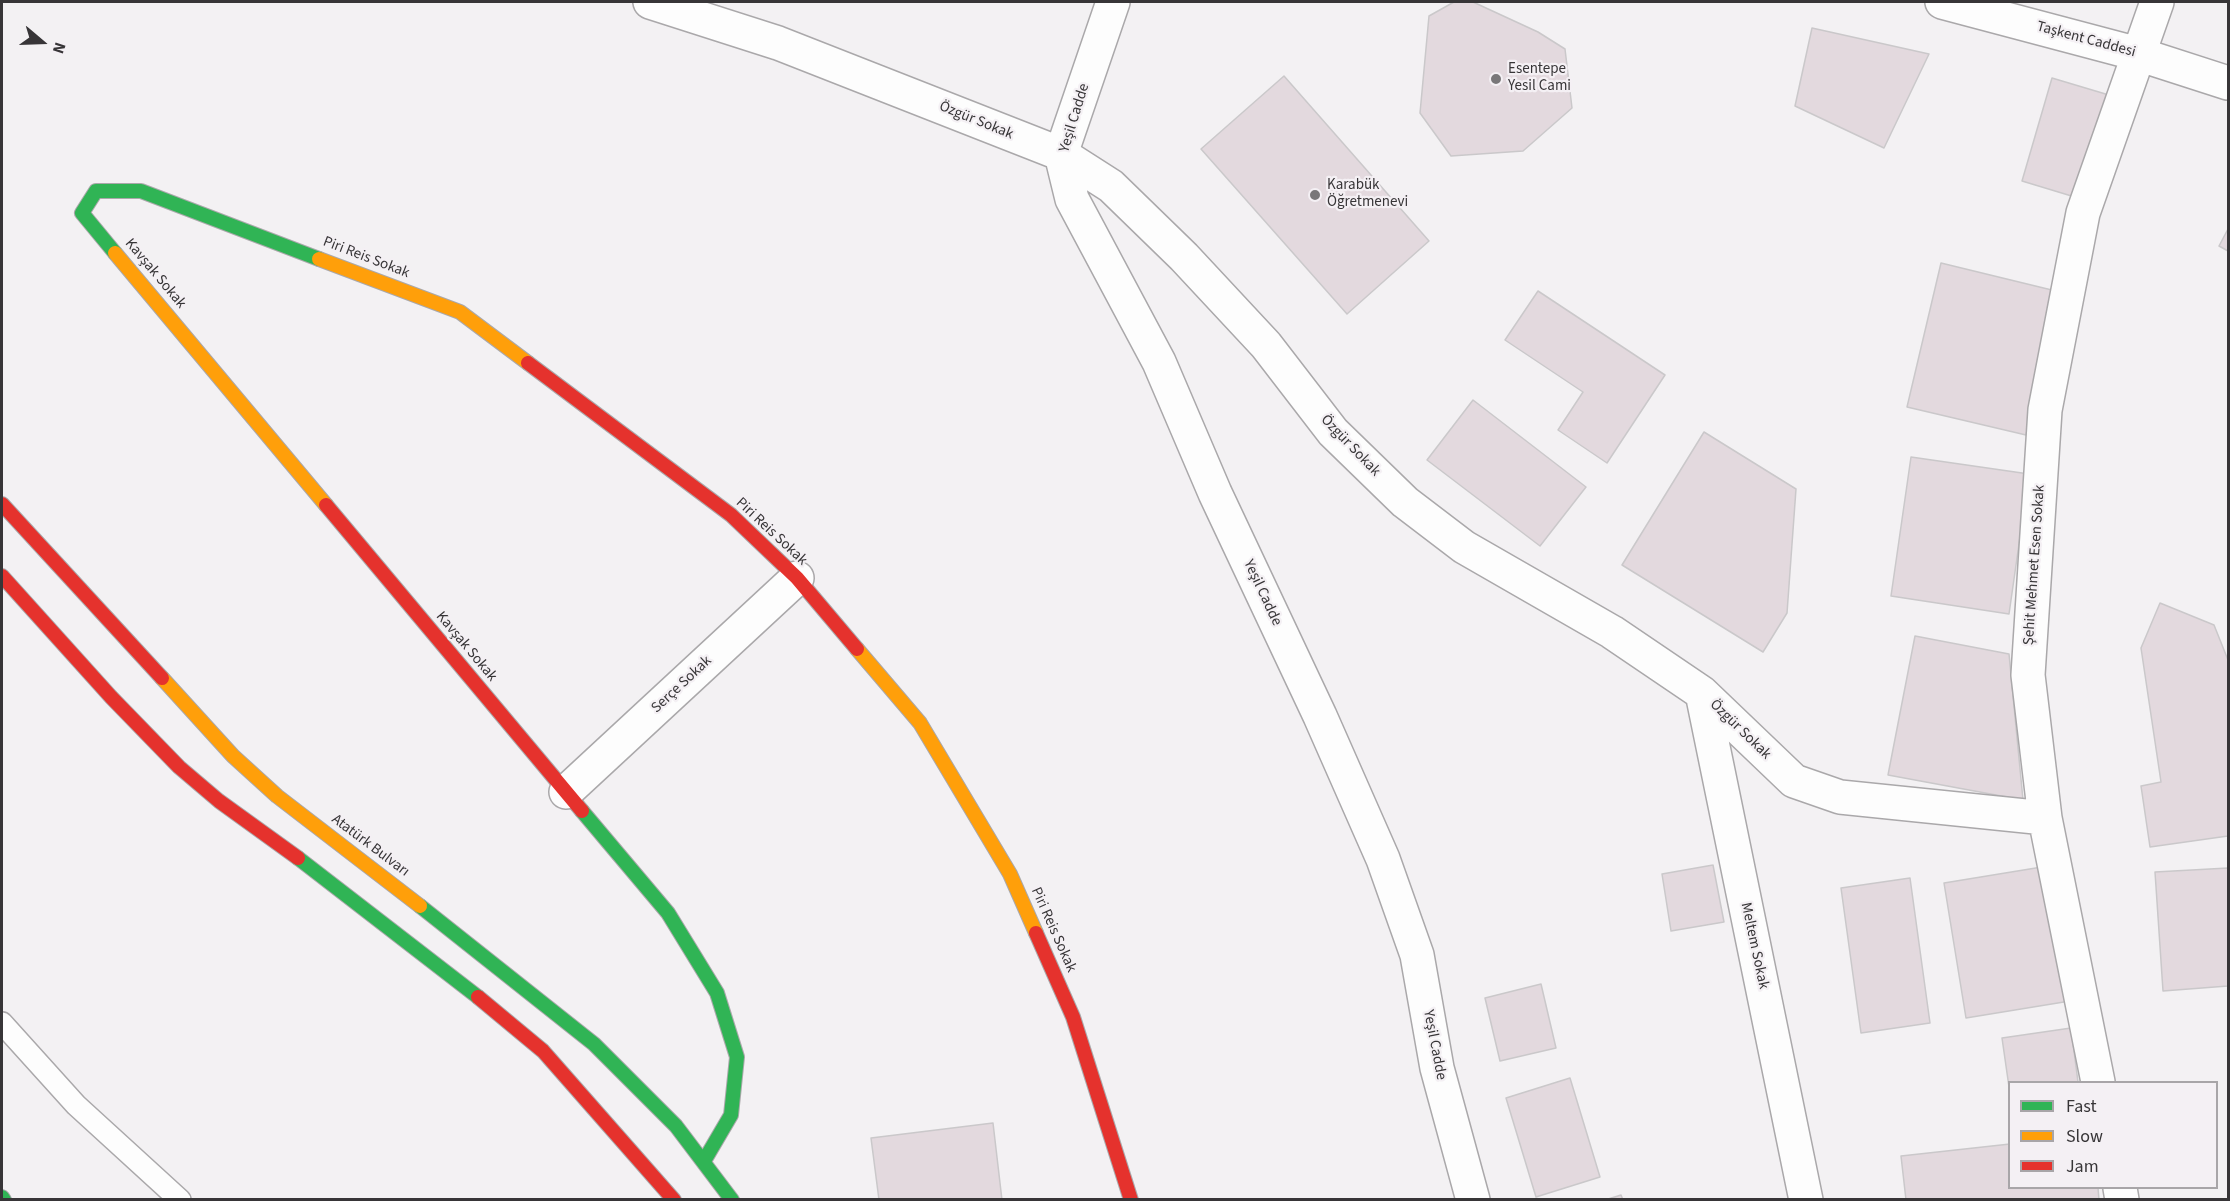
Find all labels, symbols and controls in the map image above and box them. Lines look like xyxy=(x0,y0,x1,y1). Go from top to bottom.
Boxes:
north arrow xyxy=(12,12,72,72)
street label: Taşkent Caddesi xyxy=(2034,18,2138,62)
text: N xyxy=(47,39,71,56)
place label: Esentepe Yesil Cami xyxy=(1508,61,1571,96)
marker: Esentepe Yesil Cami xyxy=(1489,72,1503,86)
street label: Yeşil Cadde xyxy=(1056,81,1094,155)
street label: Özgür Sokak xyxy=(936,98,1016,144)
place label: Karabük Öğretmenevi xyxy=(1327,177,1408,212)
marker: Karabük Öğretmenevi xyxy=(1308,188,1322,202)
street label: Piri Reis Sokak xyxy=(320,233,412,283)
street label: Kavşak Sokak xyxy=(120,235,190,313)
street label: Özgür Sokak xyxy=(1316,412,1384,480)
street label: Şehit Mehmet Esen Sokak xyxy=(2020,484,2050,646)
street label: Piri Reis Sokak xyxy=(731,494,811,570)
street label: Yeşil Cadde xyxy=(1239,557,1285,629)
street label: Kavşak Sokak xyxy=(431,608,501,686)
street label: Serçe Sokak xyxy=(648,653,716,717)
street label: Özgür Sokak xyxy=(1706,696,1774,764)
street label: Atatürk Bulvarı xyxy=(327,811,413,881)
street label: Piri Reis Sokak xyxy=(1026,885,1080,975)
street label: Meltem Sokak xyxy=(1736,901,1772,991)
street label: Yeşil Cadde xyxy=(1418,1008,1450,1082)
legend xyxy=(2008,1081,2218,1189)
text: Fast xyxy=(2066,1094,2097,1119)
text: Slow xyxy=(2066,1124,2103,1149)
text: Jam xyxy=(2066,1154,2099,1179)

